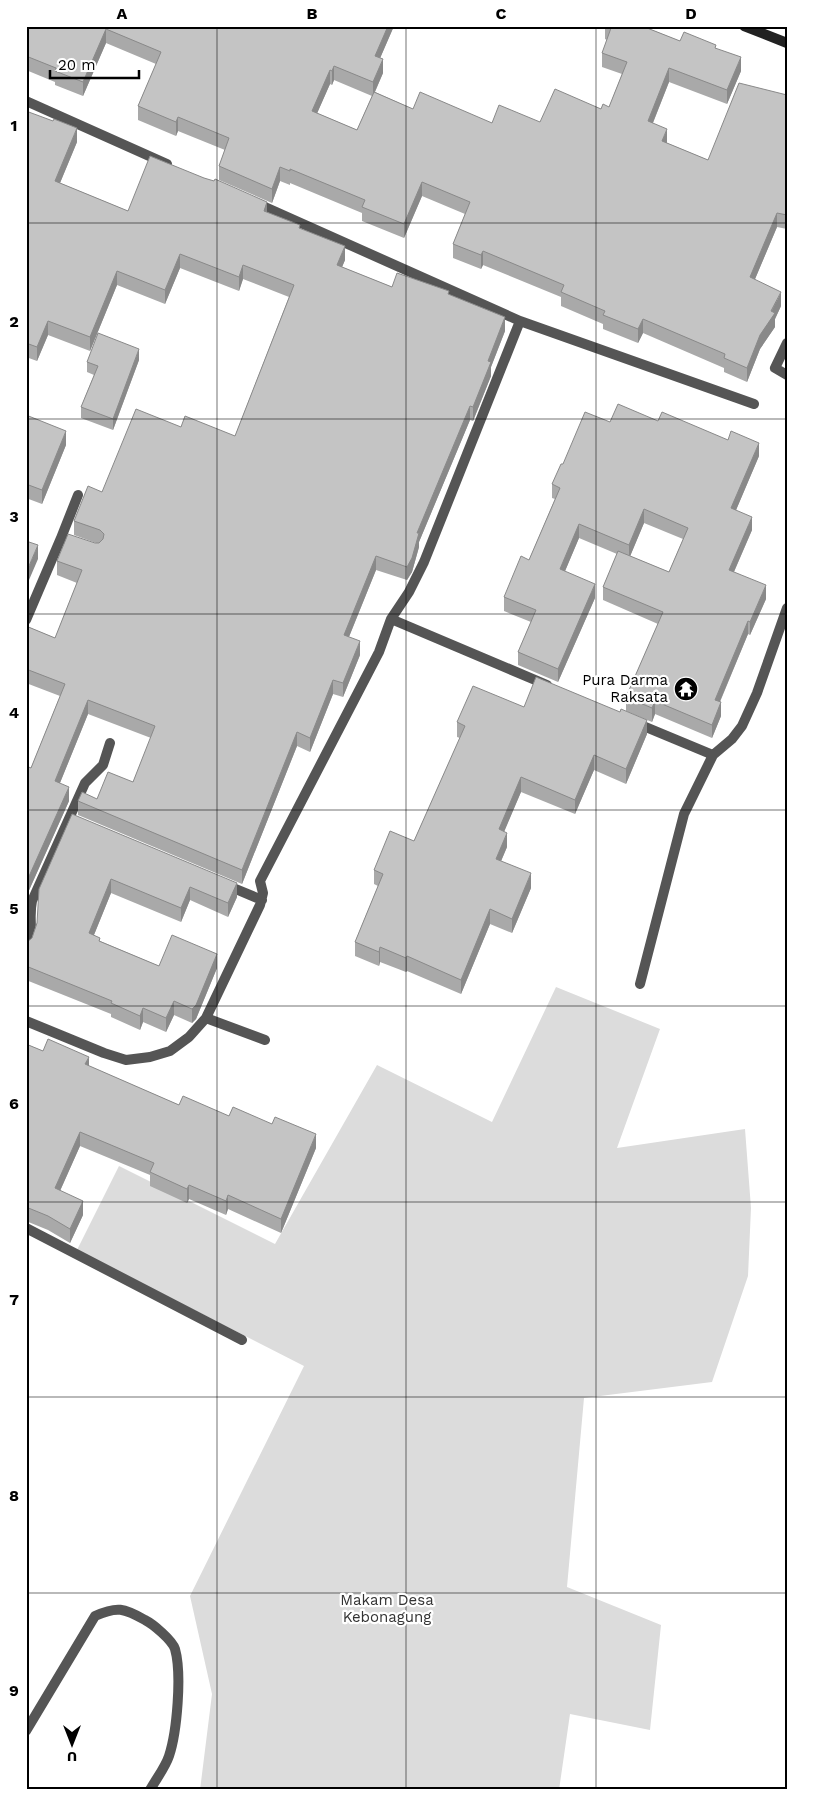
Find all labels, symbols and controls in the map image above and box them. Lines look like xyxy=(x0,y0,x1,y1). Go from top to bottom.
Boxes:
text: A xyxy=(117,4,128,23)
text: B xyxy=(307,4,318,23)
text: C xyxy=(496,4,507,23)
text: D xyxy=(685,4,697,23)
scale bar xyxy=(50,48,139,80)
text: 20 m xyxy=(58,56,96,74)
text: 1 xyxy=(11,116,17,135)
text: 2 xyxy=(9,312,19,331)
text: 3 xyxy=(9,507,19,526)
place label: Pura Darma Raksata xyxy=(582,671,668,706)
temple icon: Pura Darma Raksata xyxy=(673,676,699,702)
text: 4 xyxy=(9,703,19,722)
text: 5 xyxy=(9,899,19,918)
text: 6 xyxy=(9,1094,19,1113)
text: 7 xyxy=(9,1290,19,1309)
text: 8 xyxy=(9,1486,19,1505)
park label: Makam Desa Kebonagung xyxy=(340,1591,434,1626)
text: 9 xyxy=(9,1681,19,1700)
north arrow xyxy=(48,1718,98,1768)
text: U xyxy=(67,1749,77,1765)

